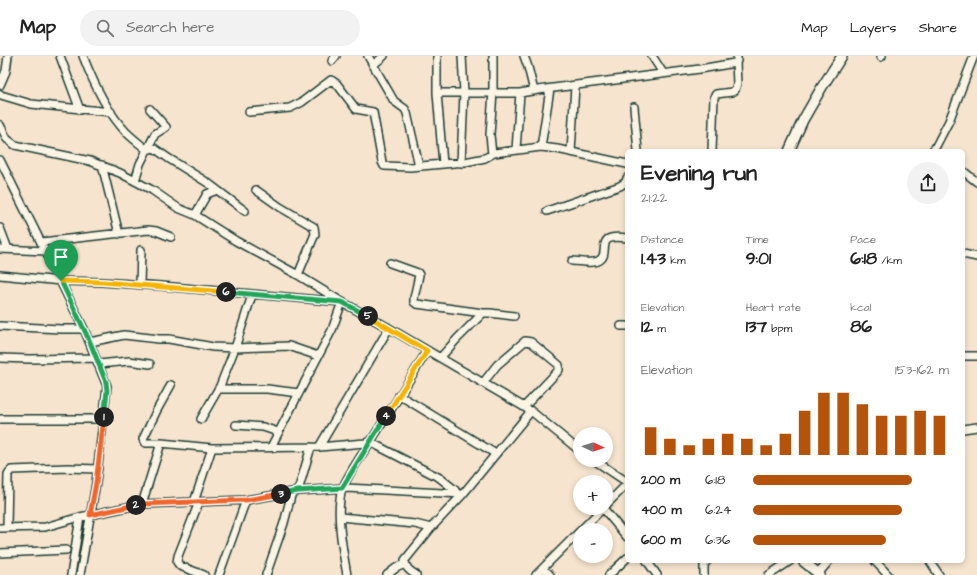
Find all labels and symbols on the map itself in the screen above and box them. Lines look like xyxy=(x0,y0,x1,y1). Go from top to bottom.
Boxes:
pin xyxy=(44,240,78,281)
pin: 6 xyxy=(216,282,236,302)
pin: 5 xyxy=(358,306,378,326)
pin: 4 xyxy=(376,406,396,426)
pin: 1 xyxy=(94,407,114,427)
north arrow xyxy=(573,427,613,467)
pin: 3 xyxy=(271,484,291,504)
pin: 2 xyxy=(126,495,146,515)

